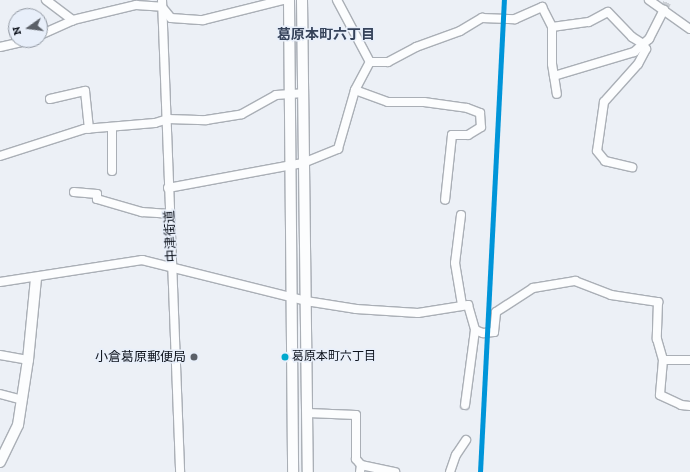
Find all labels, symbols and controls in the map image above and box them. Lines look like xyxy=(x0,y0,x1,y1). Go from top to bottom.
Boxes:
north arrow xyxy=(8,8,48,48)
text: N xyxy=(10,25,24,36)
district label: 葛原本町六丁目 xyxy=(277,27,375,43)
street label: 中津街道 xyxy=(162,210,180,262)
place label: 小倉葛原郵便局 xyxy=(95,349,186,365)
place label: 葛原本町六丁目 xyxy=(292,350,376,364)
marker: 小倉葛原郵便局 xyxy=(189,352,199,362)
marker: 葛原本町六丁目 xyxy=(280,352,290,362)

